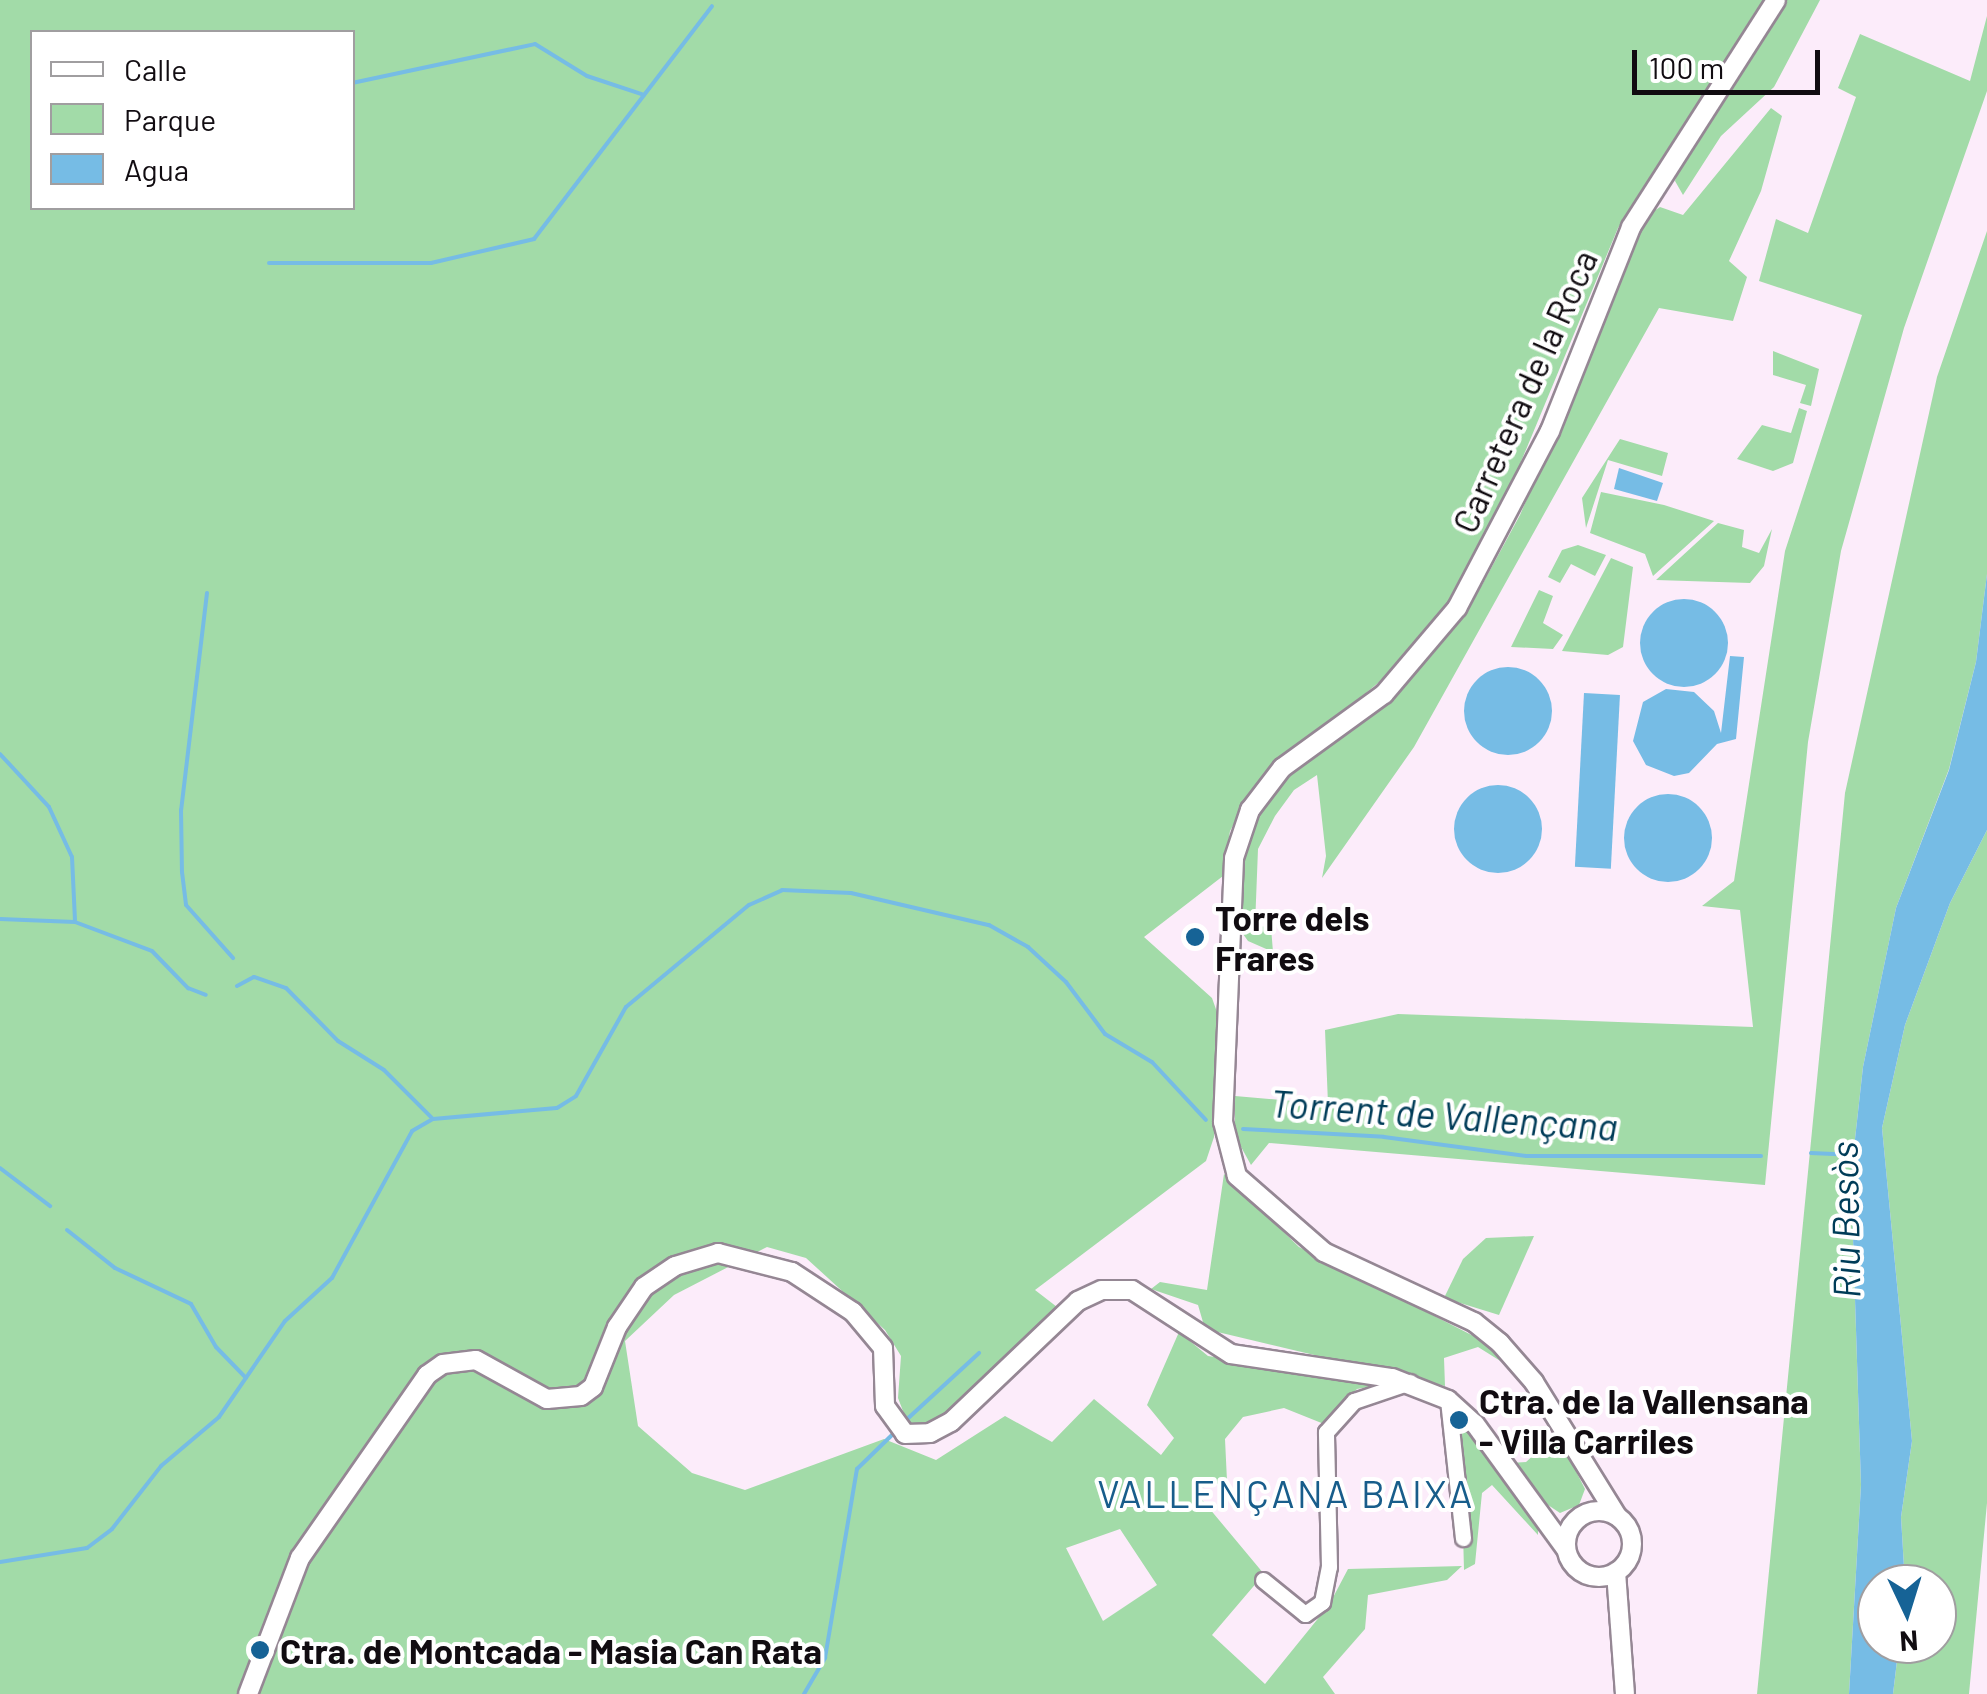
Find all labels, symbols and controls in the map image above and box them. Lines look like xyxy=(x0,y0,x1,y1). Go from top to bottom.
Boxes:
legend xyxy=(30,30,355,210)
scale bar xyxy=(1637,30,1824,92)
text: 100 m xyxy=(1649,49,1724,85)
text: Calle xyxy=(124,51,187,87)
text: Parque xyxy=(124,101,216,137)
text: Agua xyxy=(124,151,189,187)
street label: Carretera de la Roca xyxy=(1443,243,1605,539)
place label: Torre dels Frares xyxy=(1215,896,1370,978)
marker: Torre dels Frares xyxy=(1184,926,1206,948)
water label: Torrent de Vallençana xyxy=(1269,1080,1619,1150)
water label: Riu Besòs xyxy=(1821,1141,1869,1299)
place label: Ctra. de la Vallensana - Villa Carriles xyxy=(1479,1379,1809,1461)
marker: Ctra. de la Vallensana - Villa Carriles xyxy=(1448,1409,1470,1431)
district label: VALLENÇANA BAIXA xyxy=(1097,1471,1475,1517)
north arrow xyxy=(1857,1564,1957,1664)
text: N xyxy=(1898,1624,1919,1660)
place label: Ctra. de Montcada - Masia Can Rata xyxy=(280,1629,822,1671)
marker: Ctra. de Montcada - Masia Can Rata xyxy=(249,1639,271,1661)

